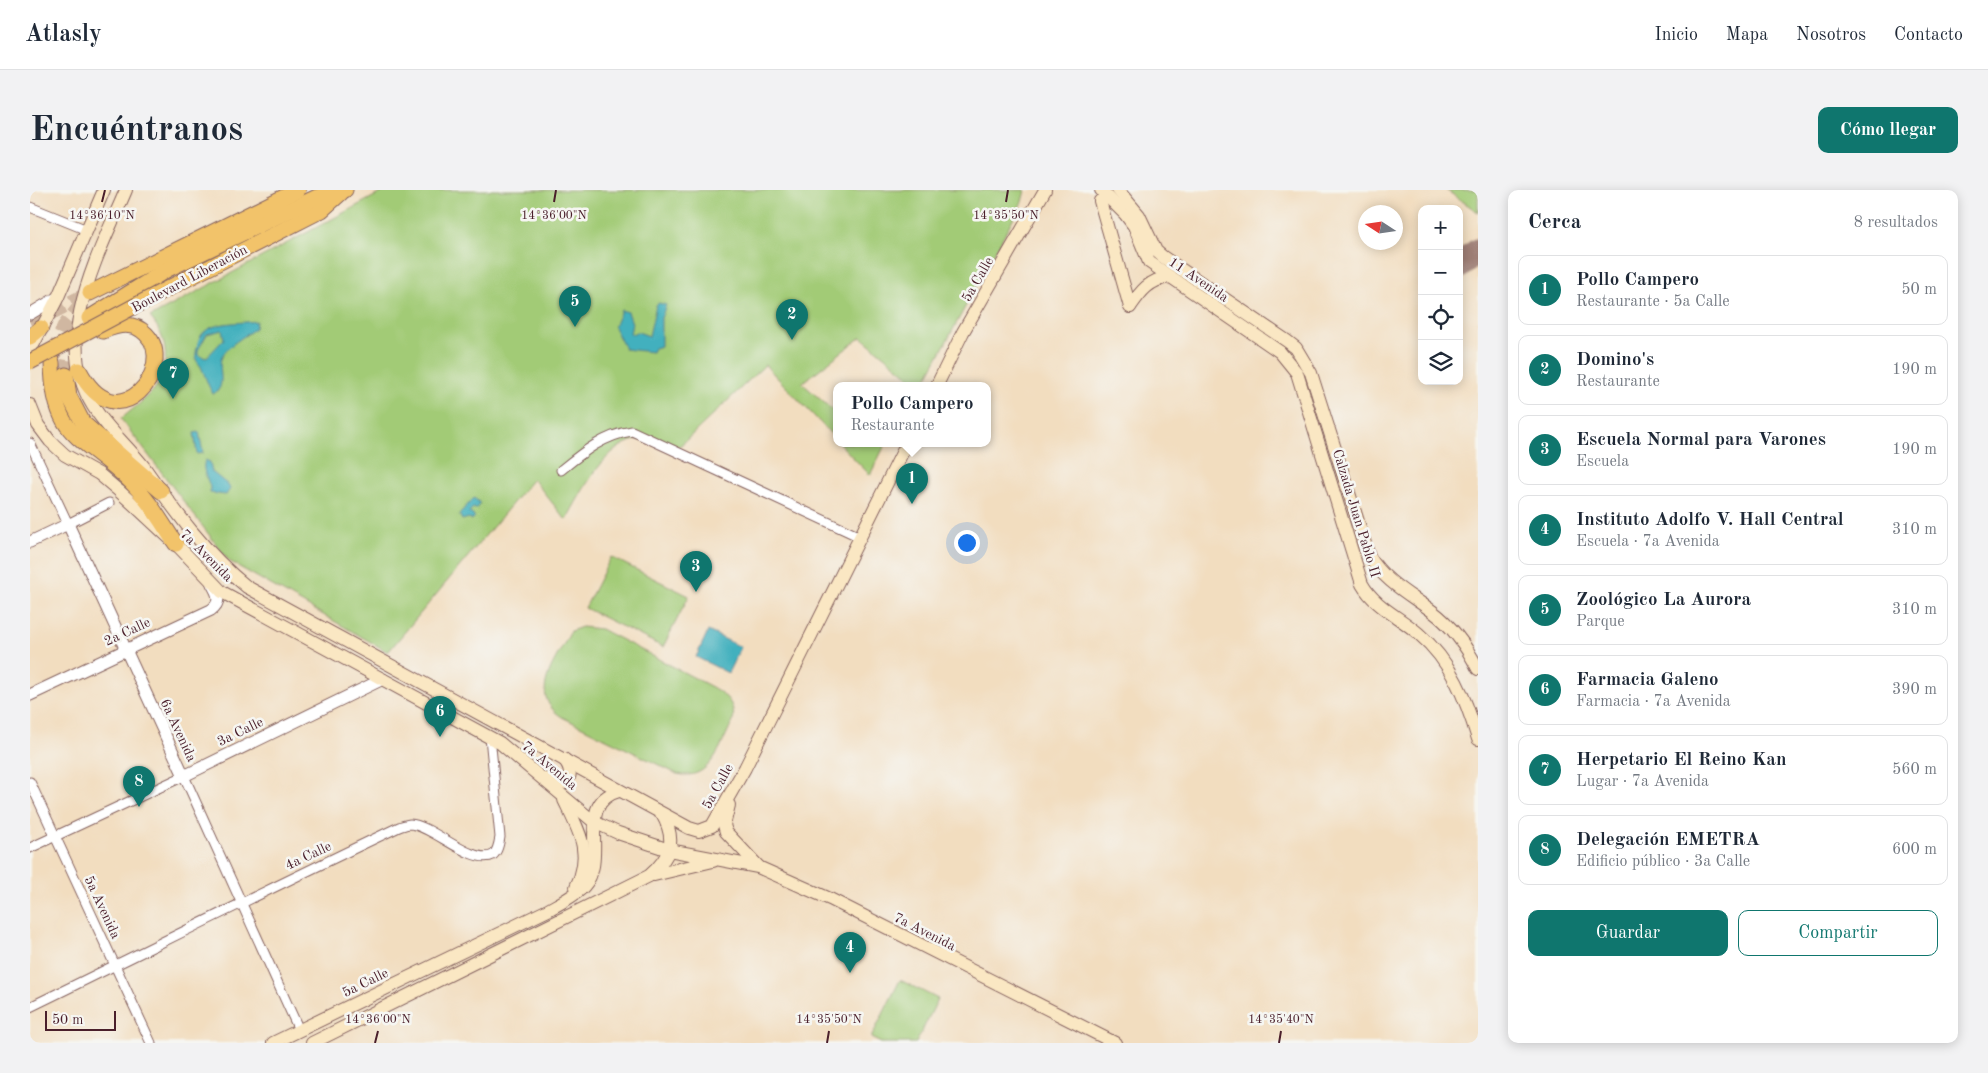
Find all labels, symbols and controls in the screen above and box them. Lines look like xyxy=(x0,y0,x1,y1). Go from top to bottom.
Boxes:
text: Atlasly xyxy=(25,23,102,47)
text: Inicio xyxy=(1655,26,1698,44)
text: Mapa xyxy=(1726,26,1768,44)
text: Nosotros xyxy=(1796,26,1866,44)
text: Contacto xyxy=(1894,26,1963,44)
button: Cómo llegar xyxy=(1818,107,1958,153)
text: Encuéntranos xyxy=(30,113,243,148)
north arrow xyxy=(1358,205,1403,250)
map controls xyxy=(1418,205,1463,385)
button: + xyxy=(1418,205,1463,250)
text: 14°35'50"N xyxy=(973,209,1039,222)
text: 14°36'10"N xyxy=(69,210,135,222)
text: 14°36'00"N xyxy=(521,210,587,222)
text: Cerca xyxy=(1528,212,1581,233)
text: 8 resultados xyxy=(1854,215,1938,231)
street label: Boulevard Liberación xyxy=(129,242,250,315)
button: − xyxy=(1418,250,1463,295)
street label: 5a Calle xyxy=(959,255,996,304)
street label: 11 Avenida xyxy=(1166,255,1231,305)
text: Pollo Campero xyxy=(1576,271,1699,290)
text: 1 xyxy=(1540,282,1550,298)
text: 50 m xyxy=(1901,282,1937,298)
pin: 5 xyxy=(559,286,591,327)
text: Restaurante · 5a Calle xyxy=(1576,294,1730,310)
button: locate xyxy=(1418,295,1463,340)
pin: 2 xyxy=(776,299,808,340)
button: layers xyxy=(1418,340,1463,385)
text: Domino's xyxy=(1576,351,1654,370)
pin: 7 xyxy=(157,358,189,399)
text: 2 xyxy=(1540,362,1550,378)
text: 190 m xyxy=(1892,362,1937,378)
text: Restaurante xyxy=(1576,374,1660,390)
popup xyxy=(833,382,991,447)
text: Pollo Campero xyxy=(850,395,974,414)
text: Restaurante xyxy=(850,418,934,434)
text: Escuela Normal para Varones xyxy=(1576,431,1826,450)
text: 3 xyxy=(1540,442,1550,458)
text: 190 m xyxy=(1892,442,1937,458)
street label: Calzada Juan Pablo II xyxy=(1330,447,1382,579)
text: Escuela xyxy=(1576,454,1629,470)
pin: 1 xyxy=(896,463,928,504)
text: Instituto Adolfo V. Hall Central xyxy=(1576,511,1844,530)
text: 4 xyxy=(1540,522,1550,538)
text: 310 m xyxy=(1892,522,1937,538)
street label: 7a Avenida xyxy=(177,527,235,585)
your location xyxy=(954,530,980,556)
text: Escuela · 7a Avenida xyxy=(1576,534,1720,550)
pin: 3 xyxy=(680,551,712,592)
text: Zoológico La Aurora xyxy=(1576,591,1751,610)
text: 5 xyxy=(1540,602,1550,618)
text: 310 m xyxy=(1892,602,1937,618)
text: Parque xyxy=(1576,614,1625,630)
street label: 2a Calle xyxy=(102,615,153,649)
text: Farmacia Galeno xyxy=(1576,671,1719,690)
text: 6 xyxy=(1540,682,1550,698)
text: 390 m xyxy=(1892,682,1937,698)
text: Farmacia · 7a Avenida xyxy=(1576,694,1731,710)
pin: 6 xyxy=(424,696,456,737)
street label: 6a Avenida xyxy=(157,697,199,764)
street label: 3a Calle xyxy=(215,715,266,749)
street label: 7a Avenida xyxy=(519,739,580,793)
text: Herpetario El Reino Kan xyxy=(1576,751,1787,770)
street label: 5a Calle xyxy=(700,762,736,811)
text: 7 xyxy=(1540,762,1550,778)
text: 560 m xyxy=(1892,762,1937,778)
pin: 8 xyxy=(123,766,155,807)
text: Lugar · 7a Avenida xyxy=(1576,774,1709,790)
text: Delegación EMETRA xyxy=(1576,831,1760,850)
street label: 4a Calle xyxy=(283,839,334,873)
text: 8 xyxy=(1540,842,1550,858)
text: 600 m xyxy=(1892,842,1937,858)
text: Edificio público · 3a Calle xyxy=(1576,854,1750,870)
street label: 5a Avenida xyxy=(81,874,123,941)
street label: 7a Avenida xyxy=(891,910,958,953)
button: Guardar xyxy=(1528,910,1728,956)
button: Compartir xyxy=(1738,910,1938,956)
pin: 4 xyxy=(834,932,866,973)
street label: 5a Calle xyxy=(340,966,391,1000)
scale bar xyxy=(45,1008,116,1031)
text: 50 m xyxy=(52,1013,83,1027)
text: 14°35'50"N xyxy=(796,1013,862,1026)
text: 14°35'40"N xyxy=(1248,1013,1314,1026)
text: 14°36'00"N xyxy=(345,1014,411,1026)

